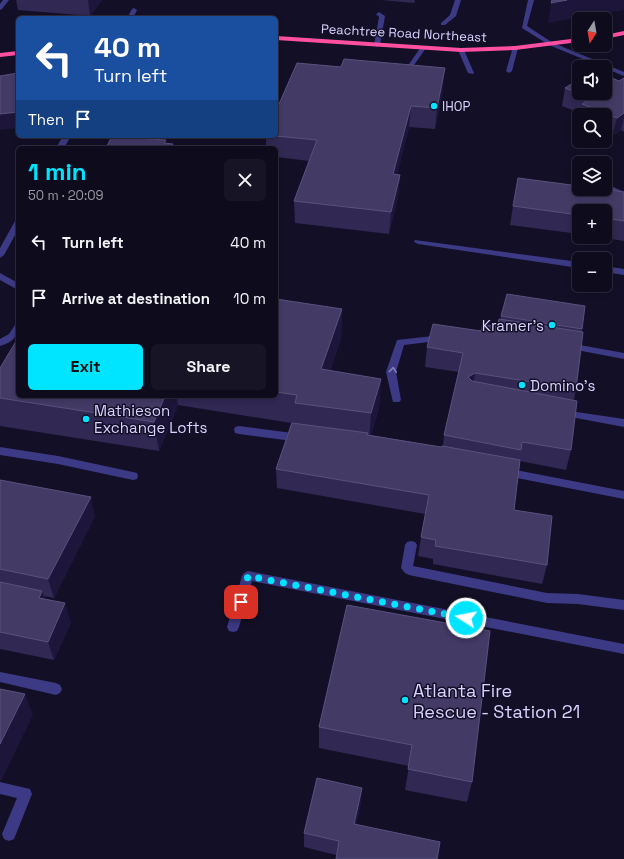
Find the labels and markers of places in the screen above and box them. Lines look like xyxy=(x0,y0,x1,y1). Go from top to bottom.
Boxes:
place label: IHOP xyxy=(442,98,470,115)
marker: IHOP xyxy=(429,101,439,111)
place label: Kramer's xyxy=(482,316,544,335)
marker: Kramer's xyxy=(547,320,557,330)
place label: Domino's xyxy=(530,376,595,395)
marker: Domino's xyxy=(517,380,527,390)
place label: Mathieson Exchange Lofts xyxy=(94,401,208,437)
marker: Mathieson Exchange Lofts xyxy=(81,414,91,424)
pin xyxy=(224,585,258,619)
place label: Atlanta Fire Rescue - Station 21 xyxy=(413,679,580,723)
marker: Atlanta Fire Rescue - Station 21 xyxy=(400,695,410,705)

